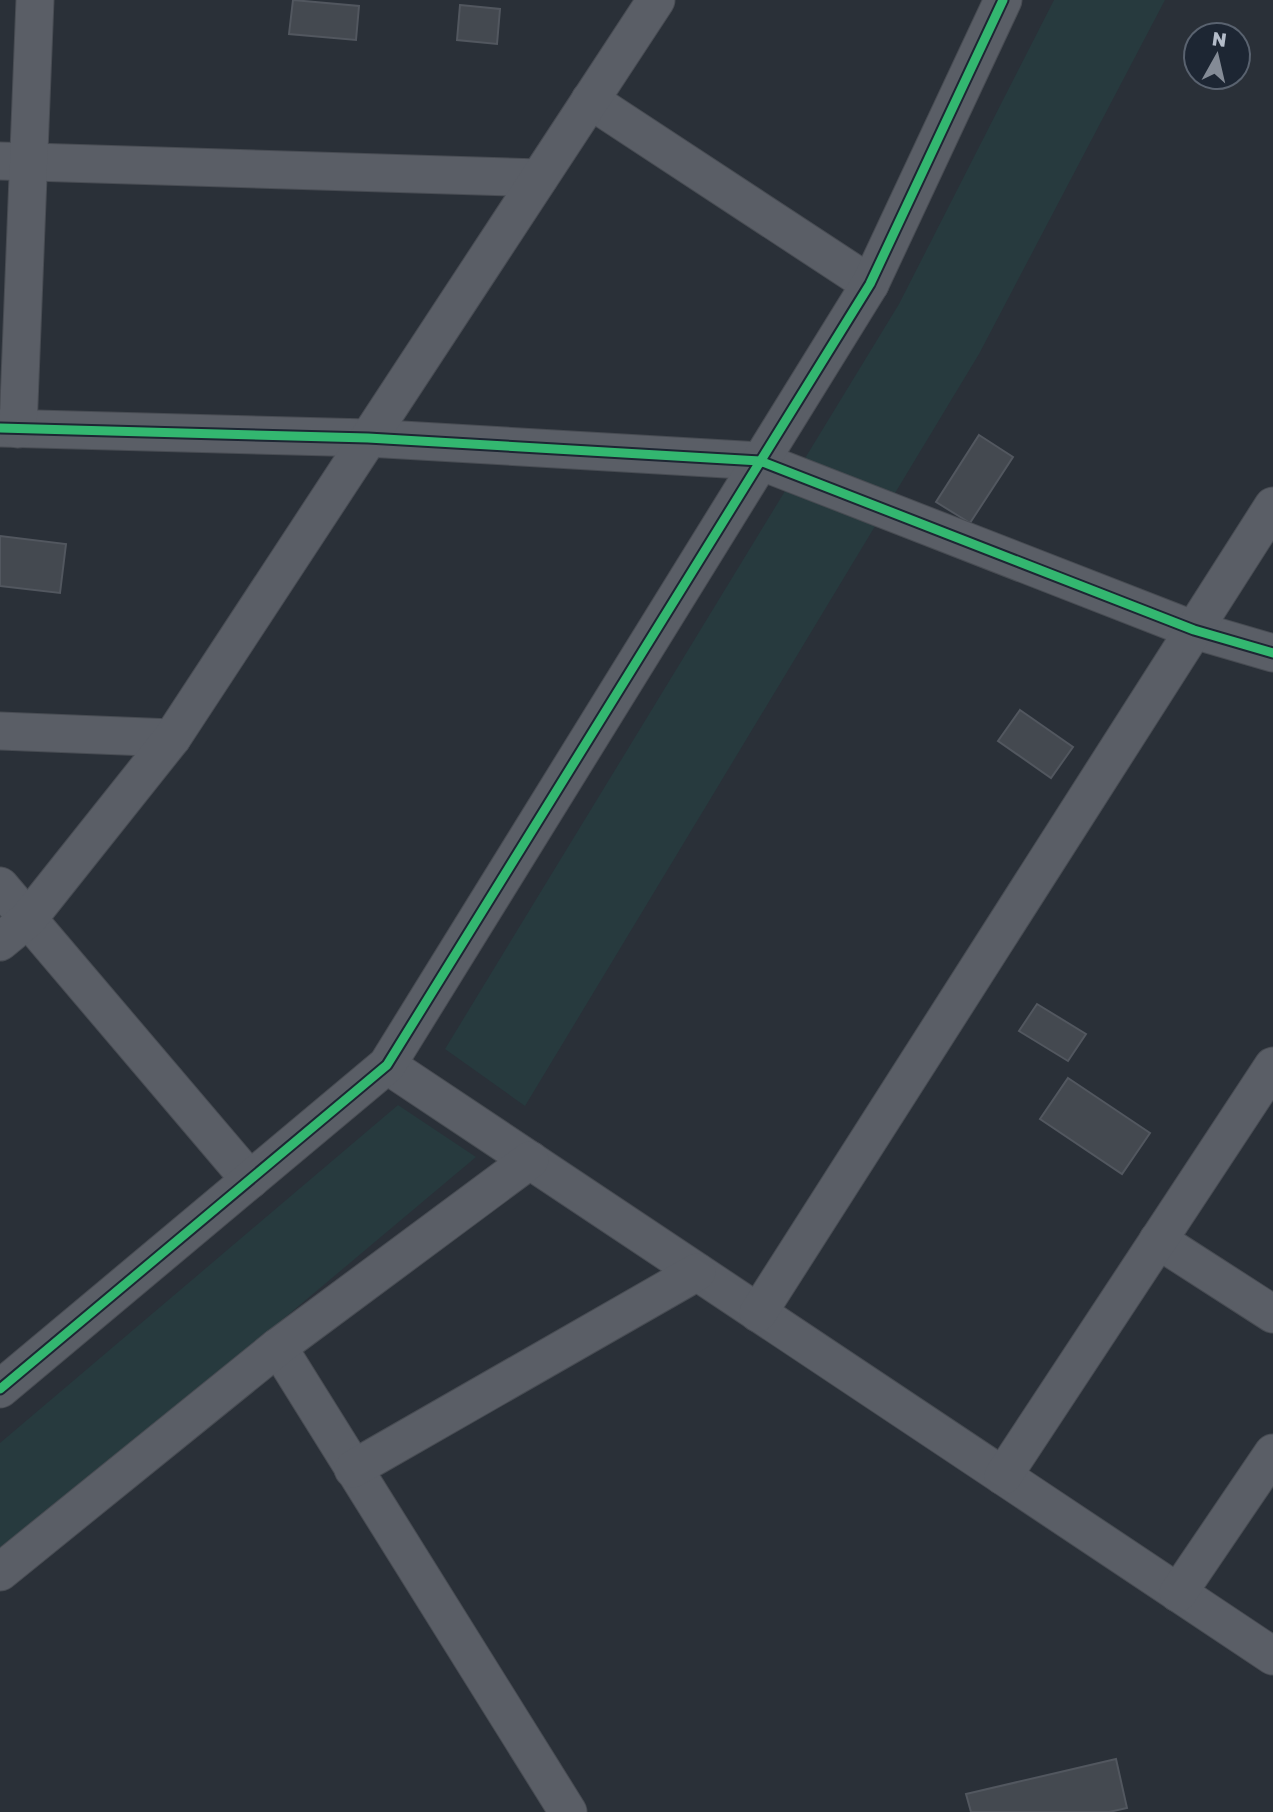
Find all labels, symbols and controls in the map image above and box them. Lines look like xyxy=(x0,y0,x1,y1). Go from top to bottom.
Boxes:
north arrow xyxy=(1182,21,1252,91)
text: N xyxy=(1211,26,1228,51)

